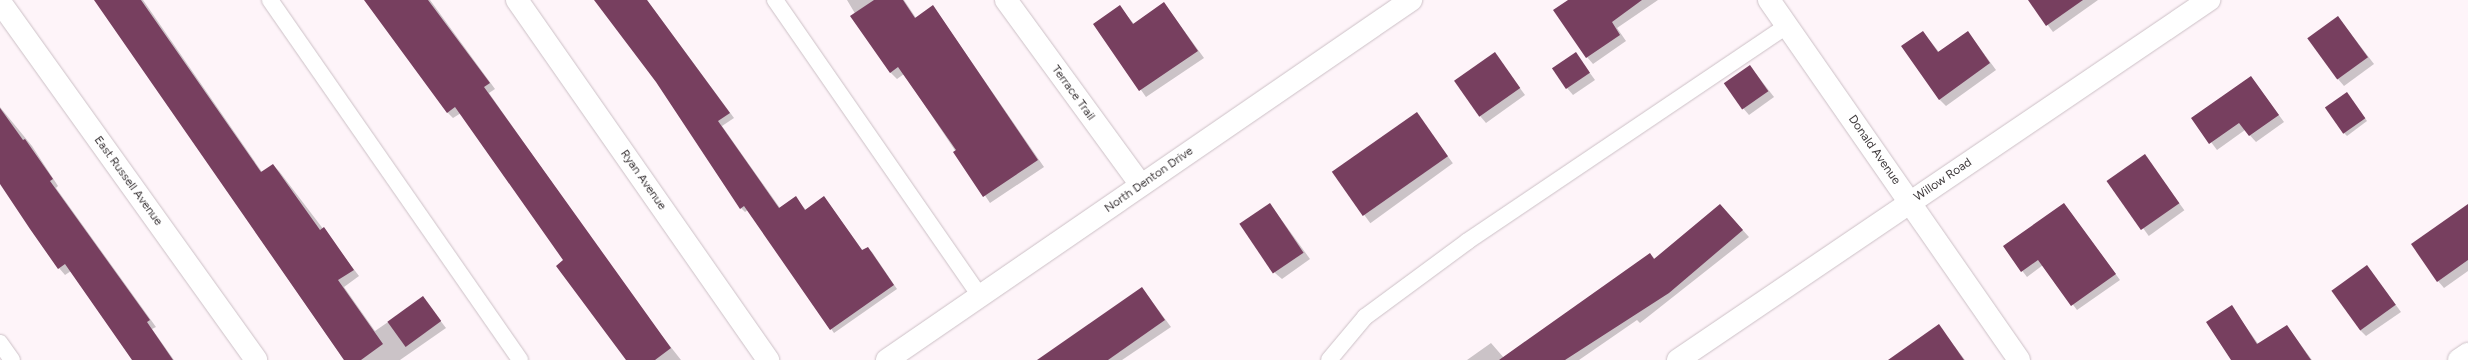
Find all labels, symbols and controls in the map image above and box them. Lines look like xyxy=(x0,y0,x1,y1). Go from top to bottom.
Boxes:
street label: Terrace Trail xyxy=(1048,63,1098,123)
street label: Donald Avenue xyxy=(1845,113,1903,187)
street label: East Russell Avenue xyxy=(91,133,165,229)
street label: North Denton Drive xyxy=(1102,144,1196,216)
street label: Ryan Avenue xyxy=(617,147,669,213)
street label: Willow Road xyxy=(1911,155,1975,205)

